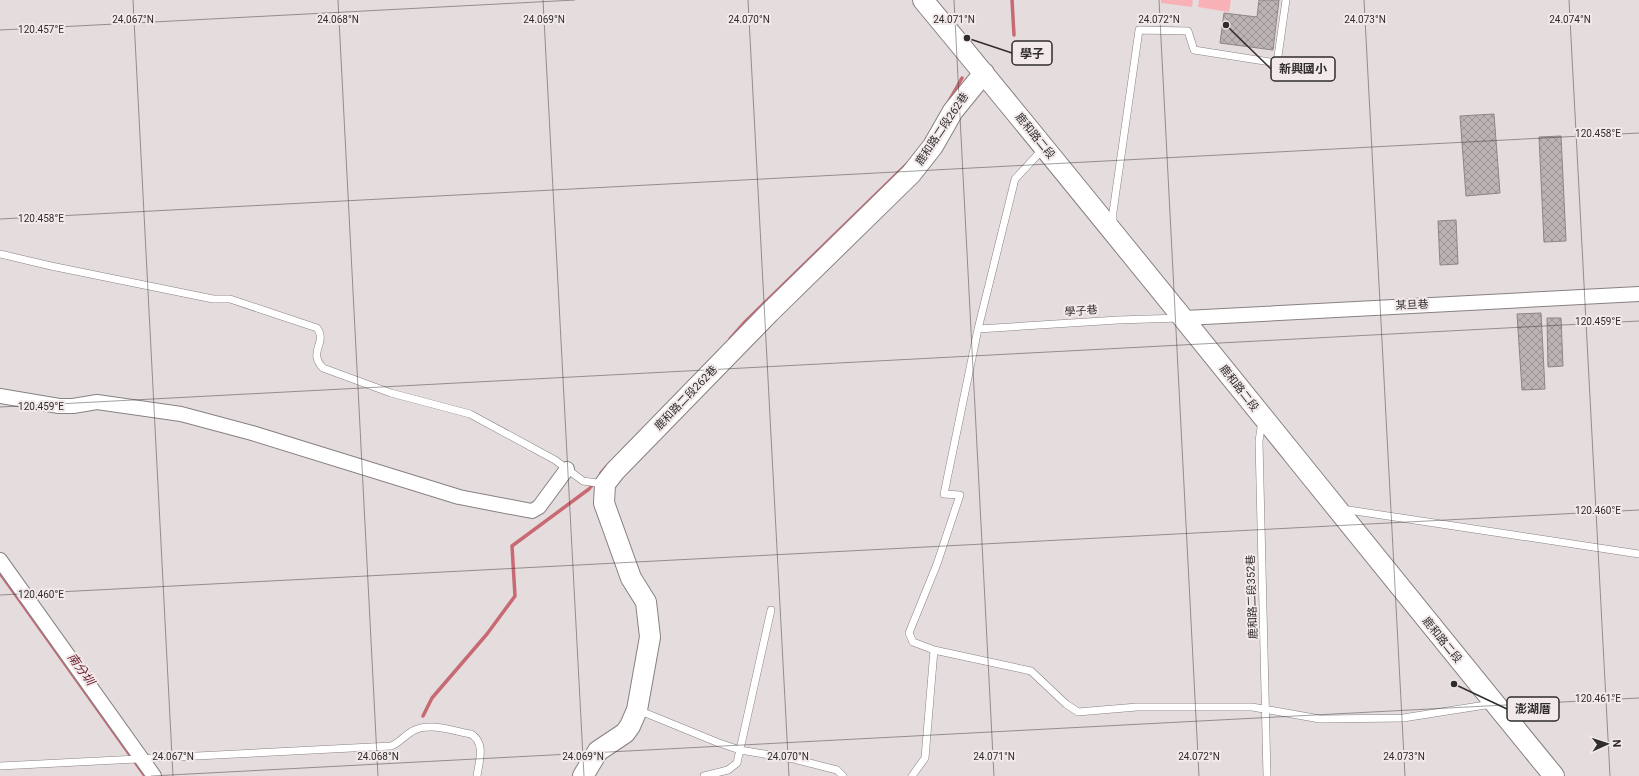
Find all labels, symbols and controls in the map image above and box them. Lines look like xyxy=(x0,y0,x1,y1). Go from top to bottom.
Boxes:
text: 24.067°N xyxy=(112,14,154,25)
text: 24.068°N xyxy=(317,14,359,25)
text: 24.069°N xyxy=(523,14,565,25)
text: 24.070°N xyxy=(728,14,770,25)
text: 24.071°N xyxy=(933,14,975,25)
text: 24.072°N xyxy=(1138,14,1180,25)
text: 24.073°N xyxy=(1344,14,1386,25)
text: 24.074°N xyxy=(1549,14,1591,25)
text: 120.457°E xyxy=(18,24,64,35)
callout: 學子 xyxy=(1012,41,1052,65)
text: 學子 xyxy=(1020,47,1044,61)
callout: 新興國小 xyxy=(1271,57,1335,81)
text: 新興國小 xyxy=(1279,62,1327,76)
street label: 鹿和路二段262巷 xyxy=(913,90,971,168)
street label: 鹿和路二段 xyxy=(1013,111,1057,161)
text: 120.458°E xyxy=(1575,128,1621,139)
text: 120.458°E xyxy=(18,213,64,224)
street label: 某旦巷 xyxy=(1395,298,1429,312)
street label: 學子巷 xyxy=(1064,303,1098,319)
text: 120.459°E xyxy=(1575,316,1621,327)
street label: 鹿和路二段 xyxy=(1217,362,1261,414)
street label: 鹿和路二段262巷 xyxy=(652,363,720,433)
text: 120.459°E xyxy=(18,401,64,412)
text: 120.460°E xyxy=(1575,505,1621,516)
street label: 鹿和路二段352巷 xyxy=(1244,555,1260,639)
text: 120.460°E xyxy=(18,589,64,600)
street label: 鹿和路二段 xyxy=(1420,615,1464,665)
water label: 南分圳 xyxy=(65,650,98,689)
text: 120.461°E xyxy=(1575,693,1621,704)
callout: 澎湖厝 xyxy=(1507,697,1559,721)
text: 澎湖厝 xyxy=(1515,702,1551,716)
north arrow xyxy=(1587,724,1627,764)
text: N xyxy=(1610,739,1623,748)
text: 24.067°N xyxy=(152,751,194,762)
text: 24.068°N xyxy=(357,751,399,762)
text: 24.069°N xyxy=(562,751,604,762)
text: 24.070°N xyxy=(767,751,809,762)
text: 24.071°N xyxy=(973,751,1015,762)
text: 24.072°N xyxy=(1178,751,1220,762)
text: 24.073°N xyxy=(1383,751,1425,762)

